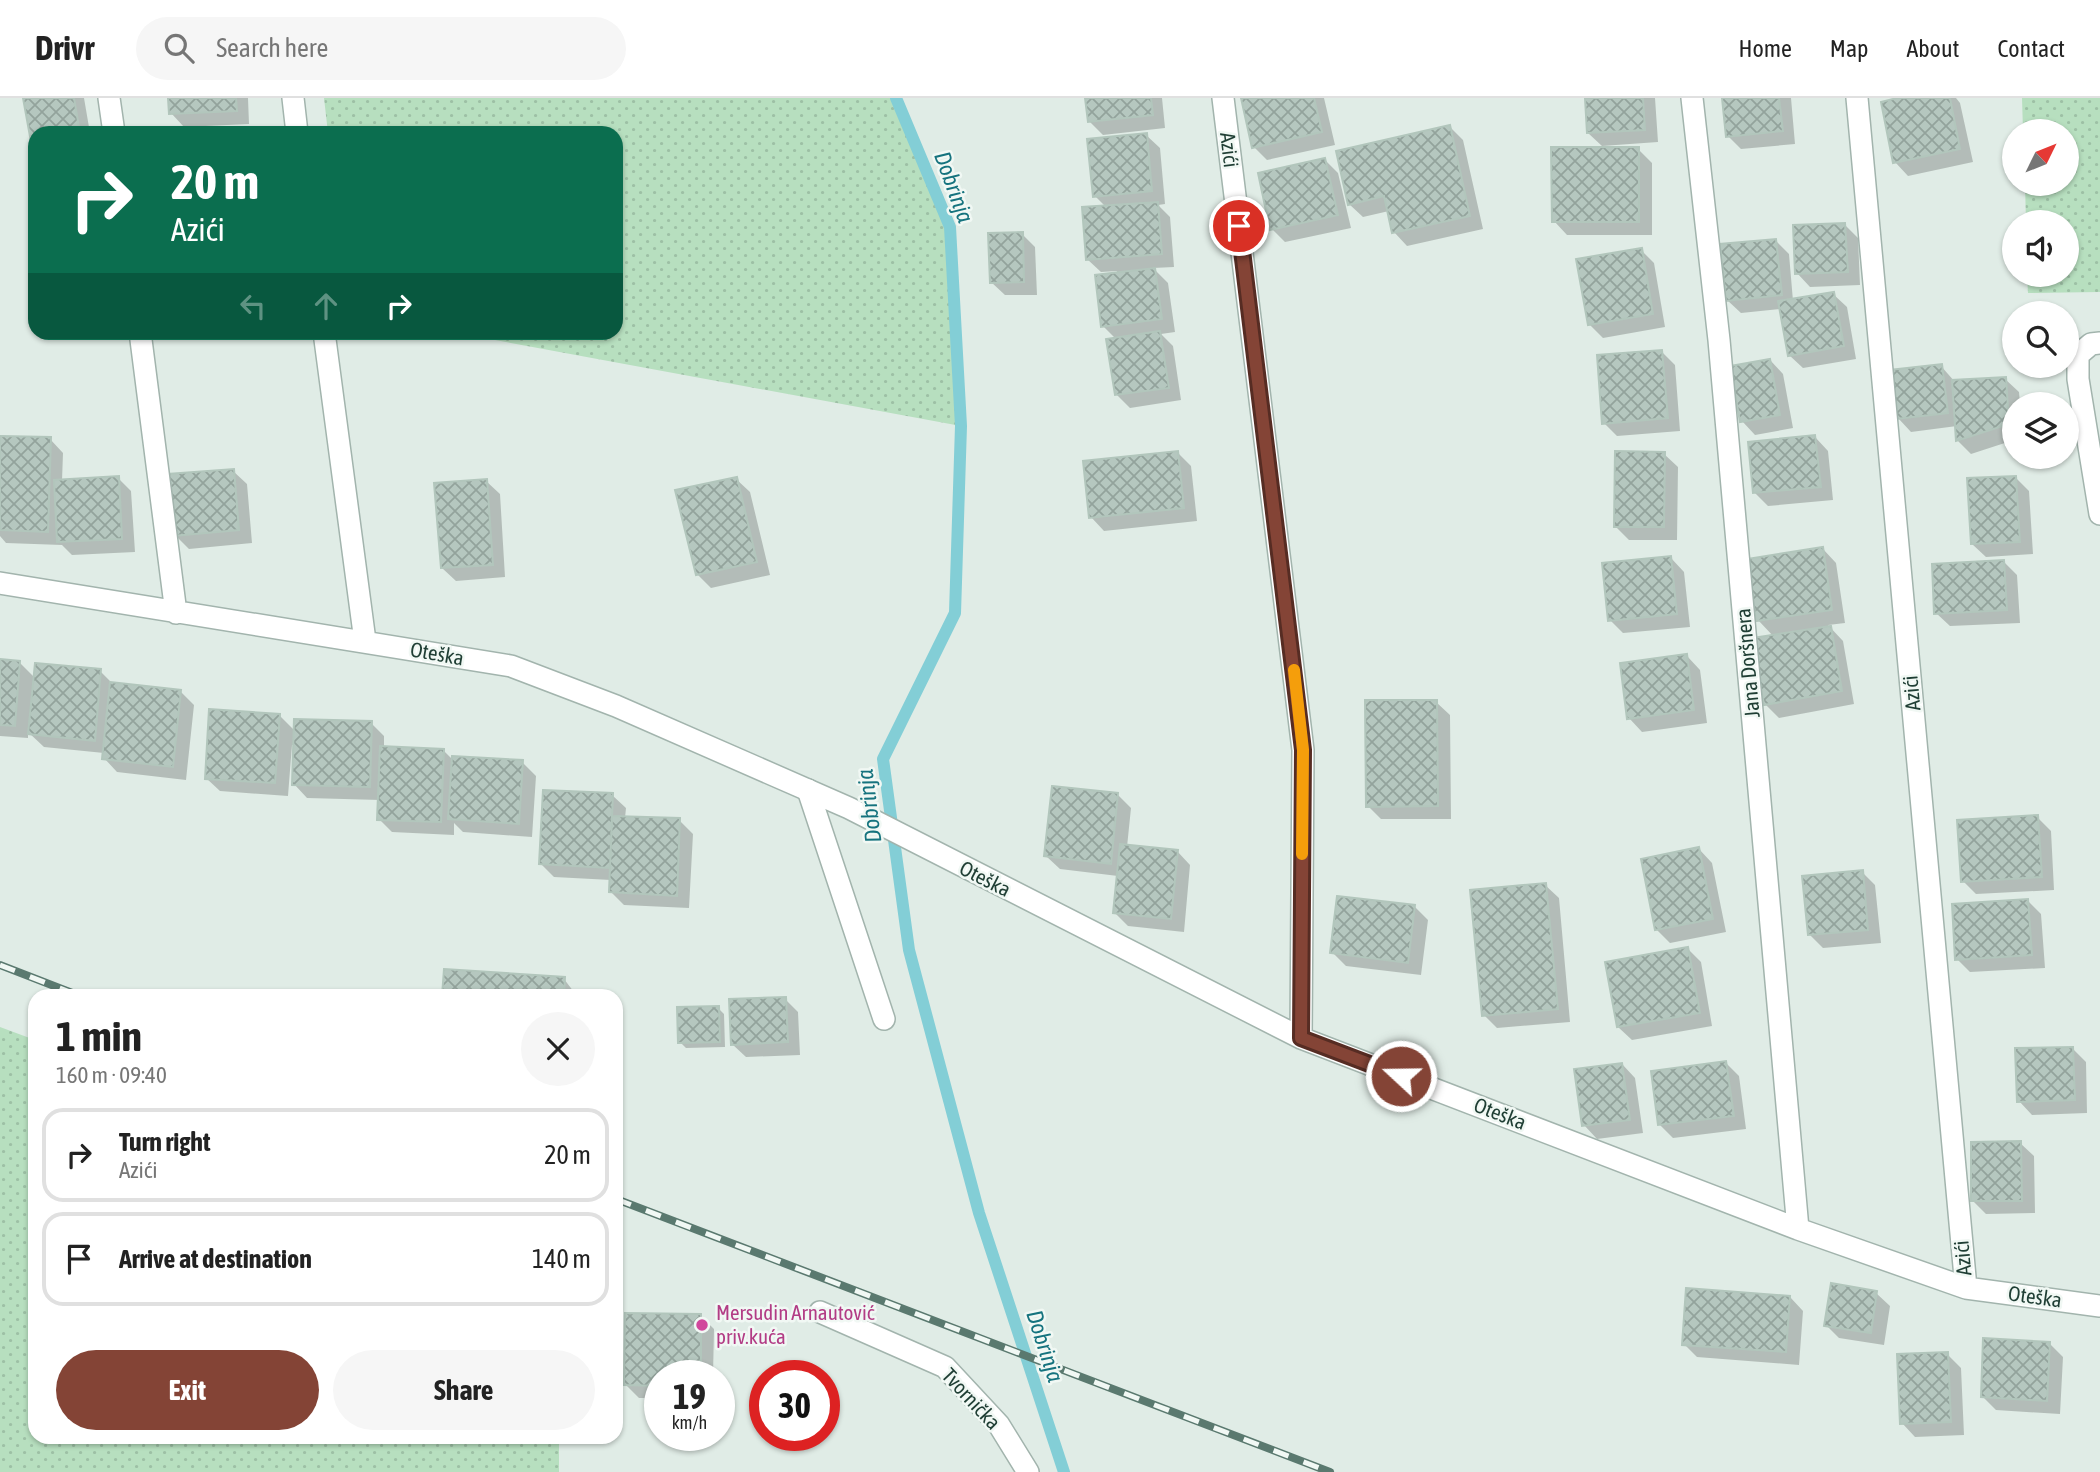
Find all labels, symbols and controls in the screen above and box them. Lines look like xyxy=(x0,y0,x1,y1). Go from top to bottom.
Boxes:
search box xyxy=(136,17,626,80)
text: Drivr xyxy=(35,29,94,67)
icon: search xyxy=(160,29,198,67)
text: Search here xyxy=(216,33,328,63)
text: Home xyxy=(1738,35,1792,62)
text: Map xyxy=(1830,35,1868,62)
text: About xyxy=(1906,35,1959,62)
text: Contact xyxy=(1997,35,2065,62)
north arrow xyxy=(2002,119,2079,196)
map controls xyxy=(2002,119,2079,469)
street label: Azići xyxy=(1216,131,1244,169)
water label: Dobrinja xyxy=(929,148,979,226)
text: 20 m xyxy=(171,153,259,209)
icon: right xyxy=(56,154,147,245)
pin xyxy=(1209,196,1269,256)
icon: arrive xyxy=(1220,207,1258,245)
button: sound xyxy=(2002,210,2079,287)
text: Azići xyxy=(171,211,225,248)
icon: left xyxy=(234,287,272,325)
icon: ahead xyxy=(307,287,345,325)
icon: right xyxy=(380,287,418,325)
button: search xyxy=(2002,301,2079,378)
button: layers xyxy=(2002,392,2079,469)
street label: Jana Doršnera xyxy=(1730,607,1764,719)
street label: Oteška xyxy=(408,637,466,670)
street label: Azići xyxy=(1898,674,1924,712)
water label: Dobrinja xyxy=(852,767,886,844)
street label: Oteška xyxy=(956,855,1015,901)
text: 1 min xyxy=(56,1012,142,1060)
button: close xyxy=(521,1012,595,1086)
position arrow xyxy=(1364,1039,1438,1113)
text: 160 m · 09:40 xyxy=(56,1062,167,1088)
street label: Oteška xyxy=(1471,1092,1530,1134)
text: Turn right xyxy=(119,1127,210,1157)
icon: right xyxy=(60,1136,98,1174)
text: 20 m xyxy=(544,1140,591,1170)
text: Azići xyxy=(119,1157,158,1183)
street label: Azići xyxy=(1949,1239,1975,1277)
icon: arrive xyxy=(60,1240,98,1278)
text: Arrive at destination xyxy=(119,1244,312,1274)
text: 140 m xyxy=(532,1244,591,1274)
street label: Oteška xyxy=(2007,1280,2064,1312)
place label: Mersudin Arnautović priv.kuća xyxy=(716,1300,875,1348)
water label: Dobrinja xyxy=(1021,1307,1069,1385)
marker: Mersudin Arnautović priv.kuća xyxy=(694,1317,710,1333)
button: Exit xyxy=(56,1350,319,1430)
button: Share xyxy=(333,1350,595,1430)
speed limit sign: 30 xyxy=(749,1360,840,1451)
street label: Tvornička xyxy=(937,1363,1006,1434)
text: 19 xyxy=(673,1376,706,1416)
text: km/h xyxy=(672,1412,707,1433)

